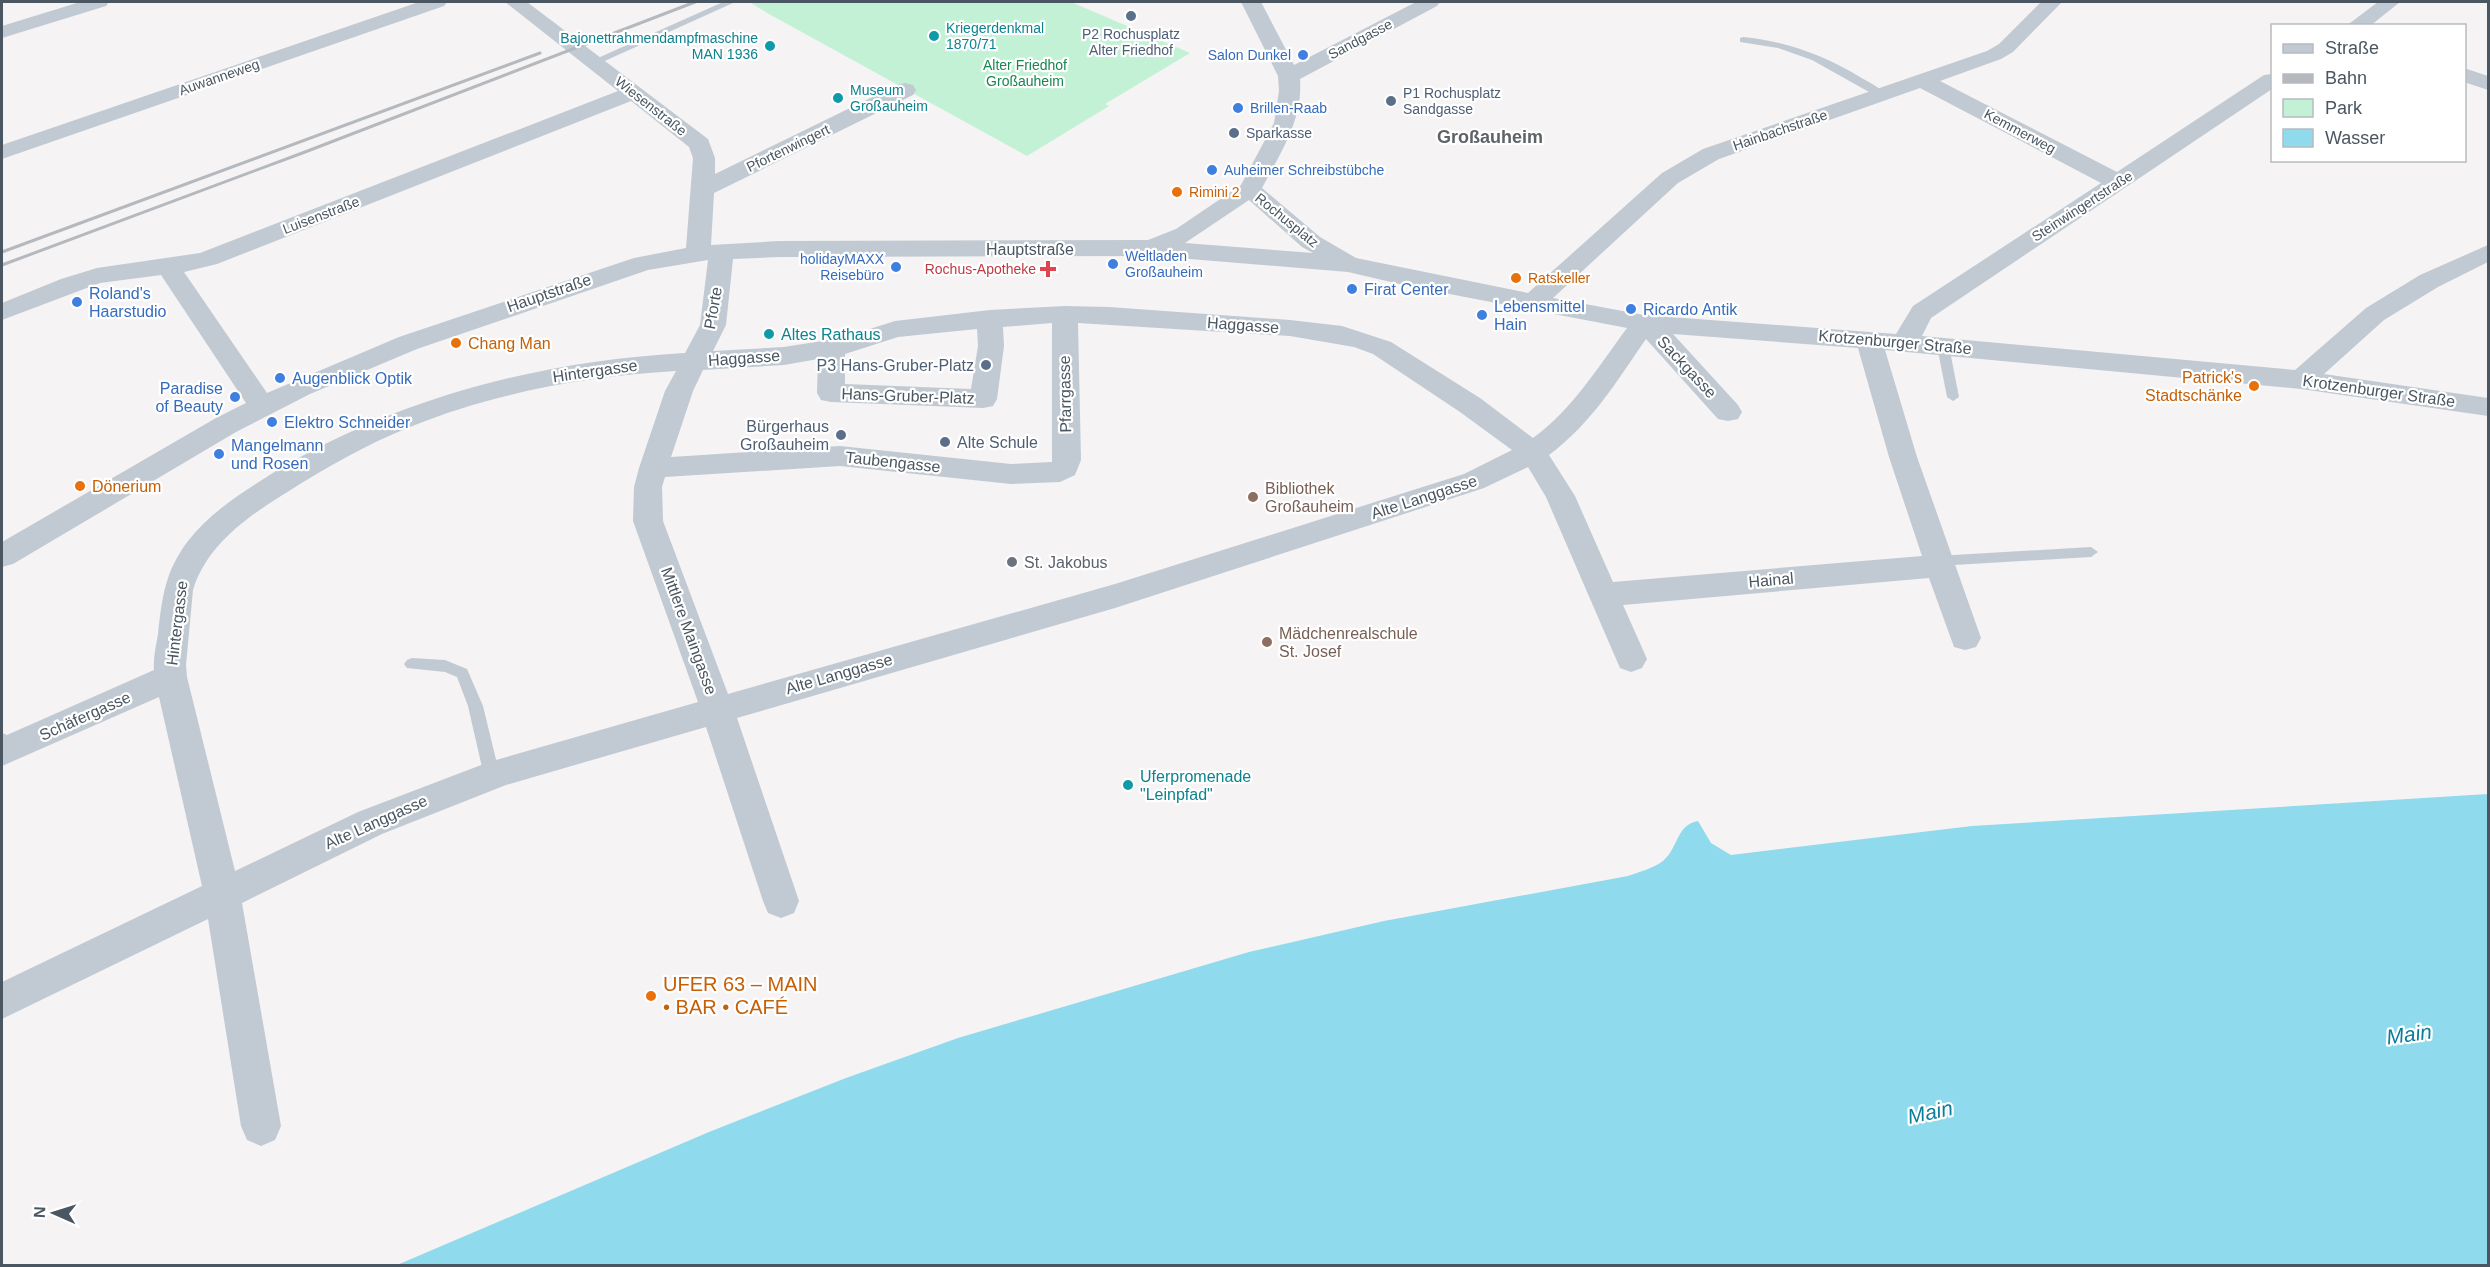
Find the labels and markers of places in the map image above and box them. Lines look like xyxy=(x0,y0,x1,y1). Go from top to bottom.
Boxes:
marker: P2 Rochusplatz Alter Friedhof xyxy=(1124,9,1138,23)
place label: Kriegerdenkmal 1870/71 xyxy=(946,20,1044,52)
place label: P2 Rochusplatz Alter Friedhof xyxy=(1082,26,1180,58)
marker: Kriegerdenkmal 1870/71 xyxy=(927,29,941,43)
place label: Bajonettrahmendampfmaschine MAN 1936 xyxy=(560,30,758,62)
marker: Bajonettrahmendampfmaschine MAN 1936 xyxy=(763,39,777,53)
place label: Salon Dunkel xyxy=(1208,47,1291,63)
marker: Salon Dunkel xyxy=(1296,48,1310,62)
place label: Museum Großauheim xyxy=(850,82,928,114)
place label: P1 Rochusplatz Sandgasse xyxy=(1403,85,1501,117)
marker: Museum Großauheim xyxy=(831,91,845,105)
marker: P1 Rochusplatz Sandgasse xyxy=(1384,94,1398,108)
place label: Brillen-Raab xyxy=(1250,100,1327,116)
marker: Brillen-Raab xyxy=(1231,101,1245,115)
place label: Sparkasse xyxy=(1246,125,1312,141)
marker: Sparkasse xyxy=(1227,126,1241,140)
place label: Auheimer Schreibstübche xyxy=(1224,162,1385,178)
marker: Auheimer Schreibstübche xyxy=(1205,163,1219,177)
place label: Rimini 2 xyxy=(1189,184,1240,200)
marker: Rimini 2 xyxy=(1170,185,1184,199)
place label: Weltladen Großauheim xyxy=(1125,248,1203,280)
place label: holidayMAXX Reisebüro xyxy=(800,251,885,283)
marker: Weltladen Großauheim xyxy=(1106,257,1120,271)
marker: holidayMAXX Reisebüro xyxy=(889,260,903,274)
place label: Rochus-Apotheke xyxy=(925,261,1036,277)
marker: Rochus-Apotheke xyxy=(1041,262,1055,276)
place label: Ratskeller xyxy=(1528,270,1591,286)
marker: Ratskeller xyxy=(1509,271,1523,285)
place label: Firat Center xyxy=(1364,281,1449,298)
marker: Firat Center xyxy=(1345,282,1359,296)
place label: Roland's Haarstudio xyxy=(89,285,166,320)
marker: Roland's Haarstudio xyxy=(70,295,84,309)
place label: Lebensmittel Hain xyxy=(1494,298,1585,333)
place label: Ricardo Antik xyxy=(1643,301,1738,318)
marker: Ricardo Antik xyxy=(1624,302,1638,316)
marker: Lebensmittel Hain xyxy=(1475,308,1489,322)
place label: Altes Rathaus xyxy=(781,326,881,343)
marker: Altes Rathaus xyxy=(762,327,776,341)
place label: Chang Man xyxy=(468,335,551,352)
marker: Chang Man xyxy=(449,336,463,350)
place label: P3 Hans-Gruber-Platz xyxy=(817,357,974,374)
marker: P3 Hans-Gruber-Platz xyxy=(979,358,993,372)
place label: Patrick's Stadtschänke xyxy=(2145,369,2242,404)
place label: Augenblick Optik xyxy=(292,370,413,387)
marker: Augenblick Optik xyxy=(273,371,287,385)
marker: Patrick's Stadtschänke xyxy=(2247,379,2261,393)
place label: Paradise of Beauty xyxy=(155,380,223,415)
marker: Paradise of Beauty xyxy=(228,390,242,404)
place label: Elektro Schneider xyxy=(284,414,411,431)
marker: Elektro Schneider xyxy=(265,415,279,429)
place label: Bürgerhaus Großauheim xyxy=(740,418,829,453)
marker: Bürgerhaus Großauheim xyxy=(834,428,848,442)
place label: Alte Schule xyxy=(957,434,1038,451)
marker: Alte Schule xyxy=(938,435,952,449)
place label: Mangelmann und Rosen xyxy=(231,437,324,472)
marker: Mangelmann und Rosen xyxy=(212,447,226,461)
place label: Dönerium xyxy=(92,478,161,495)
marker: Dönerium xyxy=(73,479,87,493)
place label: Bibliothek Großauheim xyxy=(1265,480,1354,515)
marker: Bibliothek Großauheim xyxy=(1246,490,1260,504)
place label: St. Jakobus xyxy=(1024,554,1108,571)
marker: St. Jakobus xyxy=(1005,555,1019,569)
place label: Mädchenrealschule St. Josef xyxy=(1279,625,1418,660)
marker: Mädchenrealschule St. Josef xyxy=(1260,635,1274,649)
place label: Uferpromenade "Leinpfad" xyxy=(1140,768,1251,803)
marker: Uferpromenade "Leinpfad" xyxy=(1121,778,1135,792)
place label: UFER 63 – MAIN • BAR • CAFÉ xyxy=(663,973,817,1018)
marker: UFER 63 – MAIN • BAR • CAFÉ xyxy=(644,989,658,1003)

